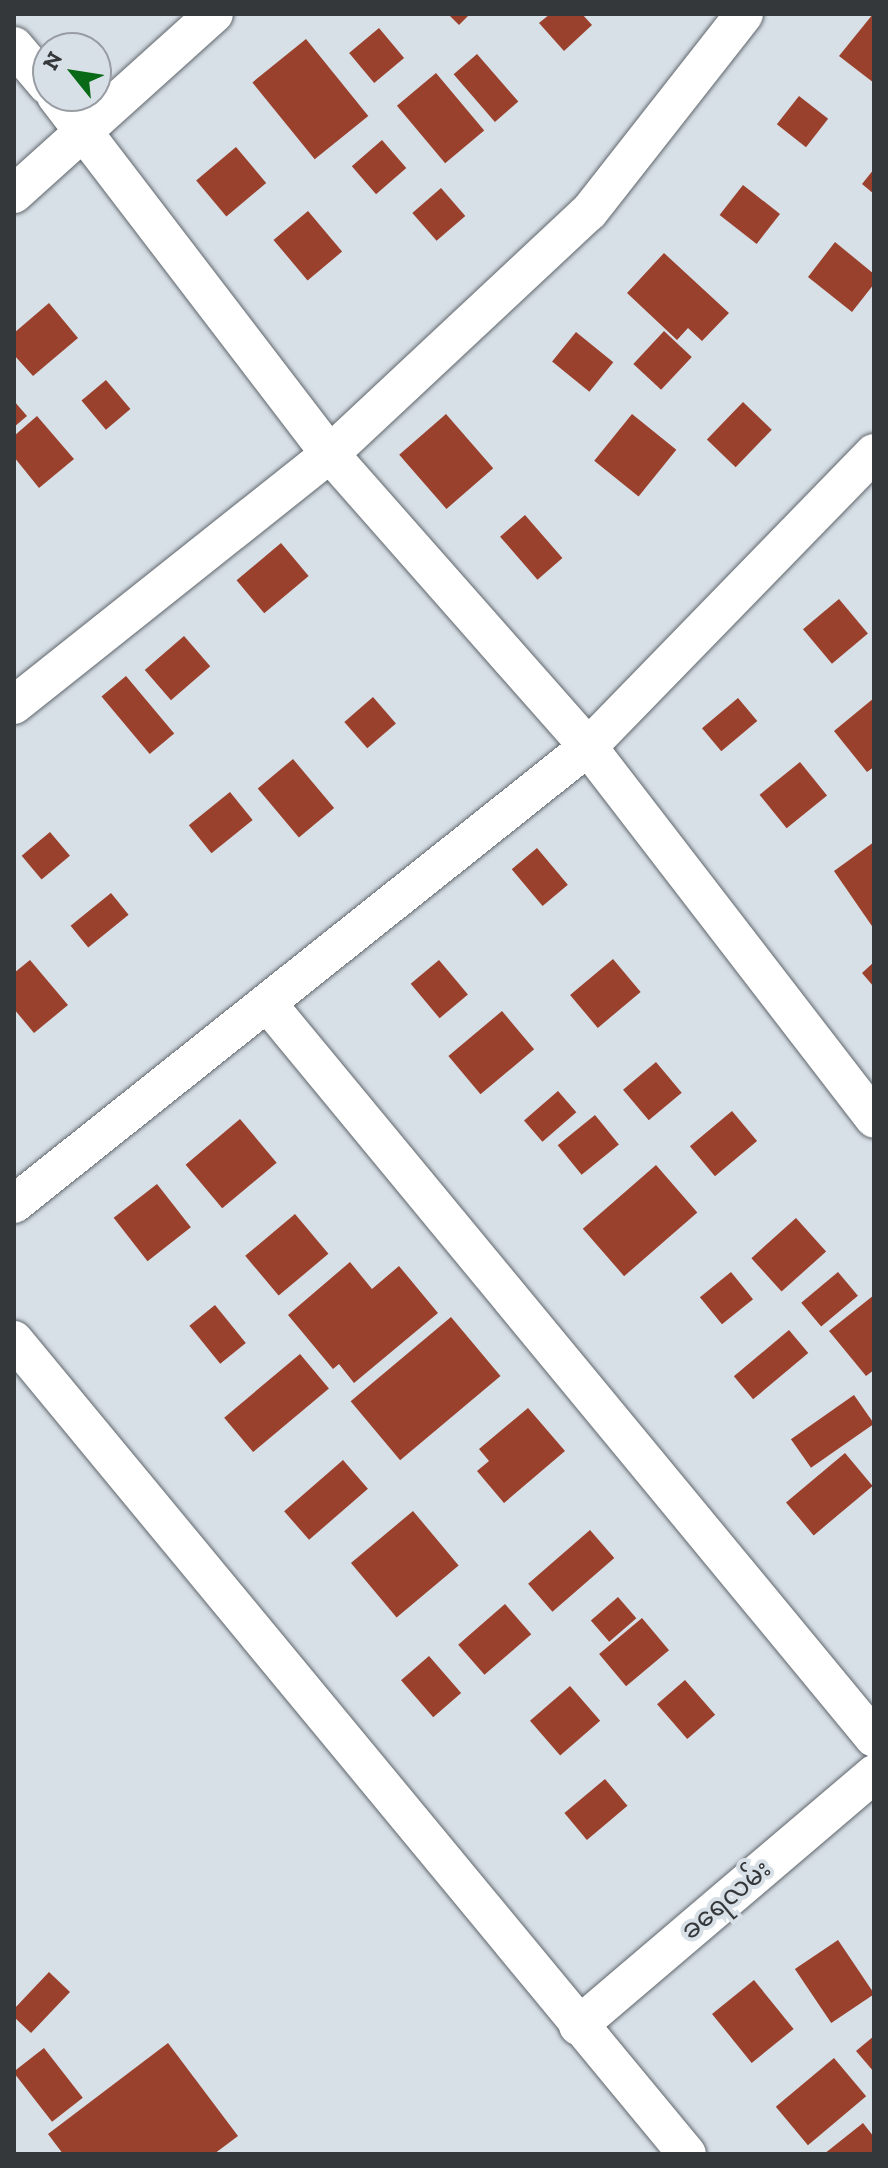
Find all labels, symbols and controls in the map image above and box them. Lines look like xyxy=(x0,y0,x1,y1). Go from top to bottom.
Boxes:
north arrow xyxy=(32,32,112,112)
text: N xyxy=(37,47,68,75)
street label: ခရေလမ်း xyxy=(675,1854,777,1946)

